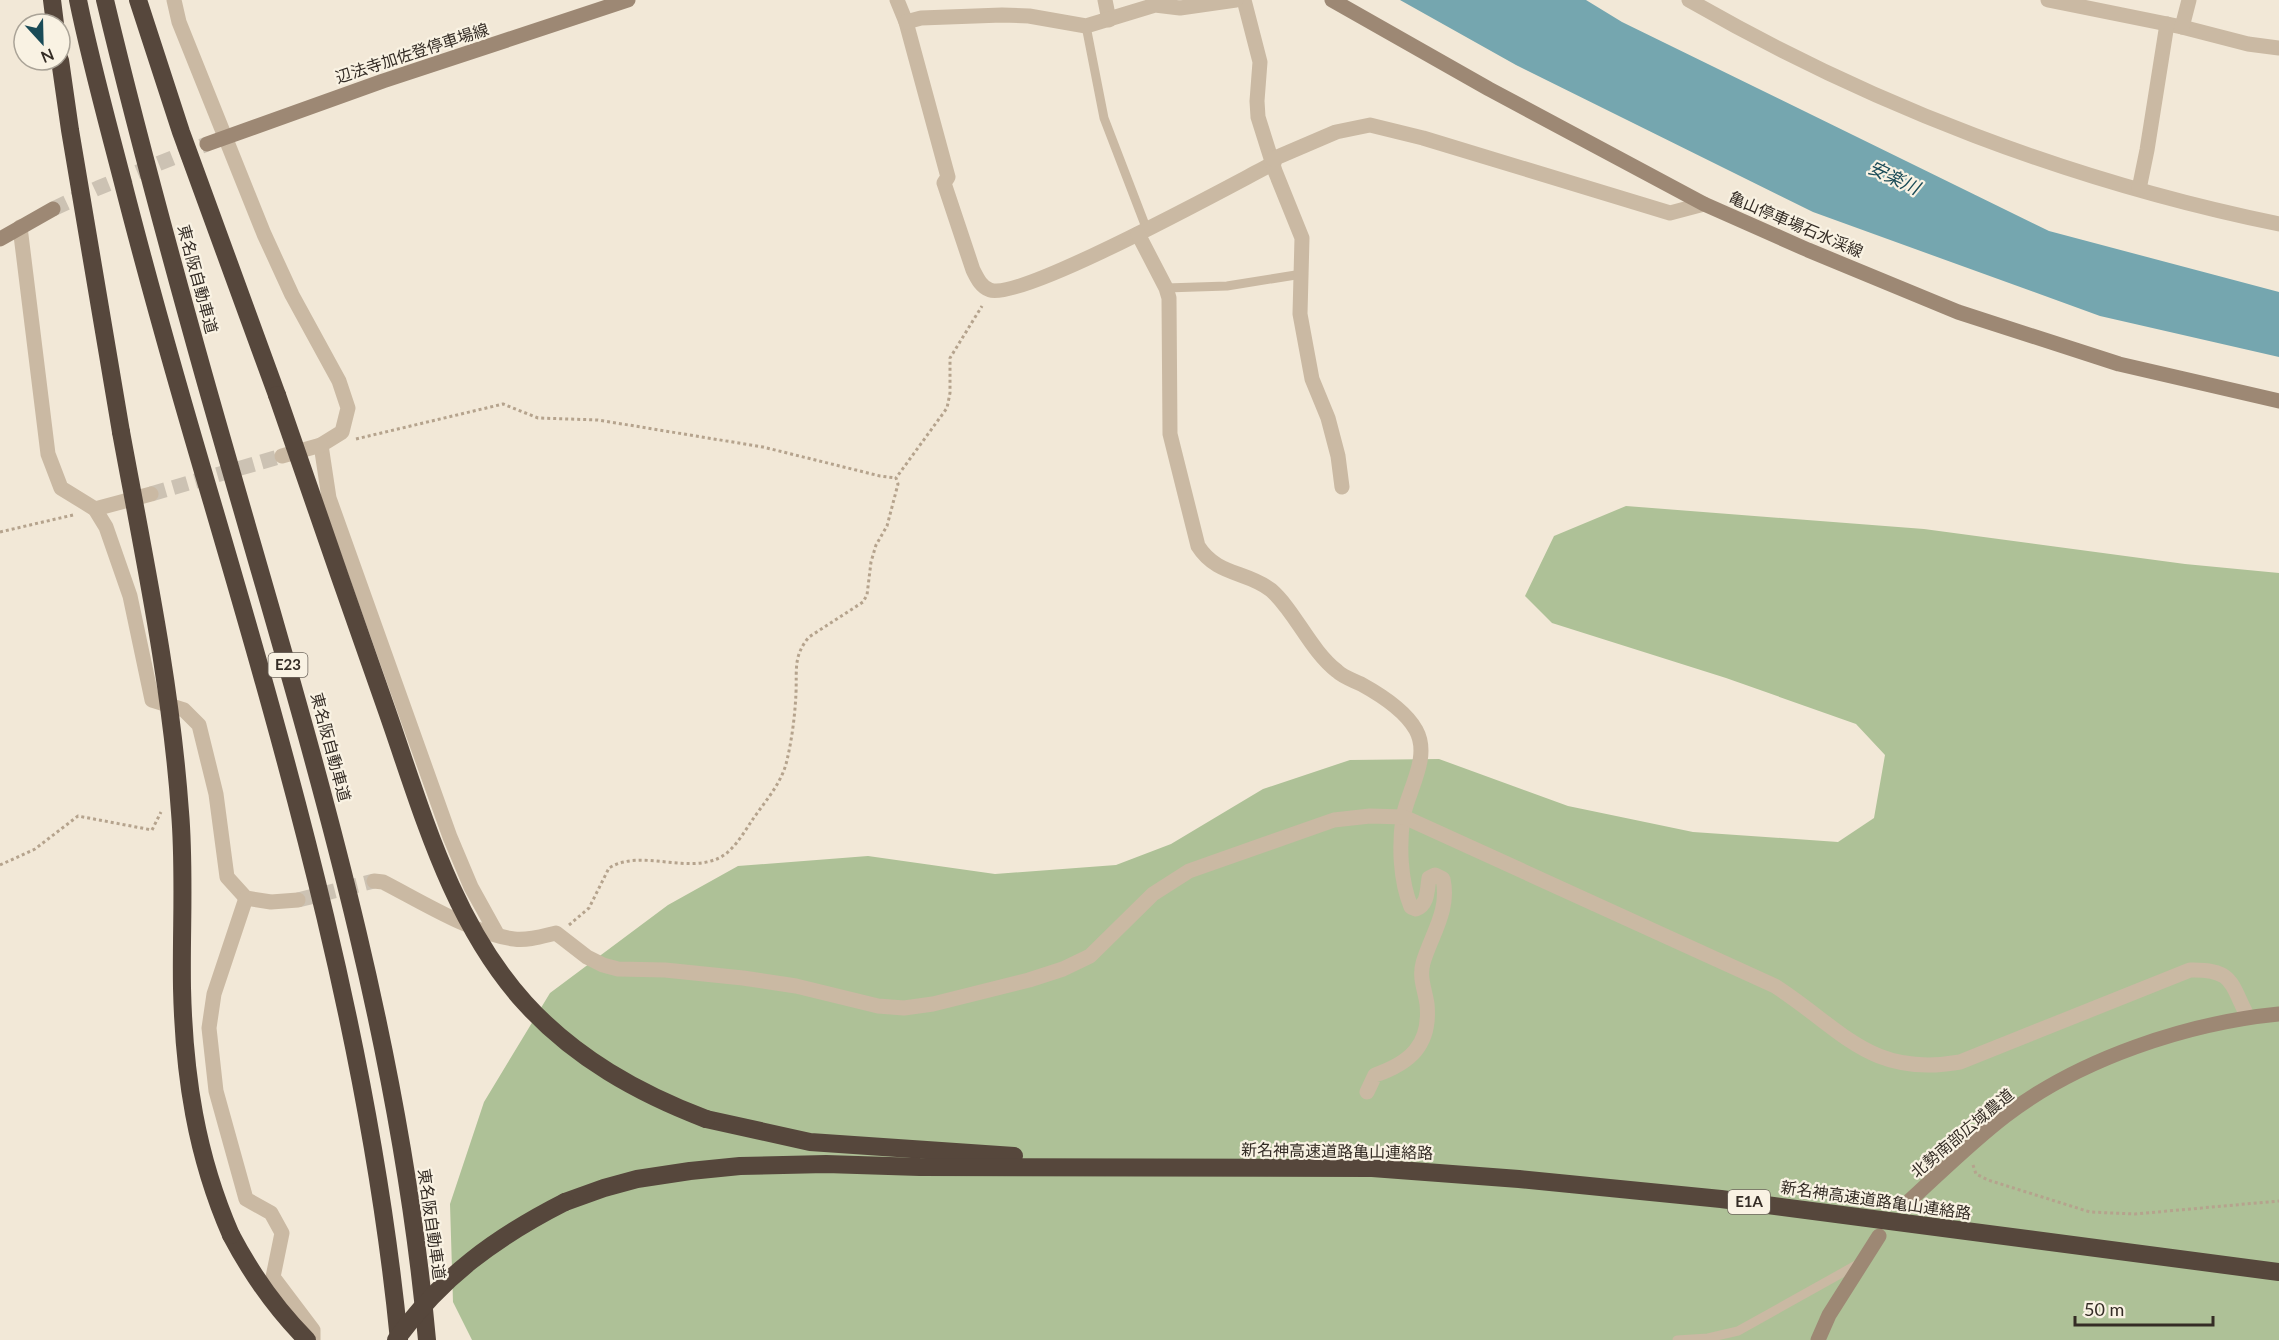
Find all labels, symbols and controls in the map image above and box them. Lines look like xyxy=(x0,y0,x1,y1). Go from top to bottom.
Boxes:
north arrow xyxy=(12,12,72,72)
street label: 辺法寺加佐登停車場線 xyxy=(333,19,491,86)
text: N xyxy=(39,45,57,67)
water label: 安楽川 xyxy=(1865,156,1925,199)
street label: 亀山停車場石水渓線 xyxy=(1726,187,1866,260)
street label: 東名阪自動車道 xyxy=(175,222,222,335)
road number: E23 xyxy=(268,653,308,677)
street label: 東名阪自動車道 xyxy=(308,690,355,803)
street label: 北勢南部広域農道 xyxy=(1907,1084,2017,1181)
street label: 新名神高速道路亀山連絡路 xyxy=(1241,1139,1433,1162)
street label: 東名阪自動車道 xyxy=(415,1167,450,1281)
street label: 新名神高速道路亀山連絡路 xyxy=(1780,1177,1972,1222)
road number: E1A xyxy=(1728,1190,1770,1214)
scale bar xyxy=(2075,1289,2213,1327)
text: 50 m xyxy=(2084,1298,2124,1320)

